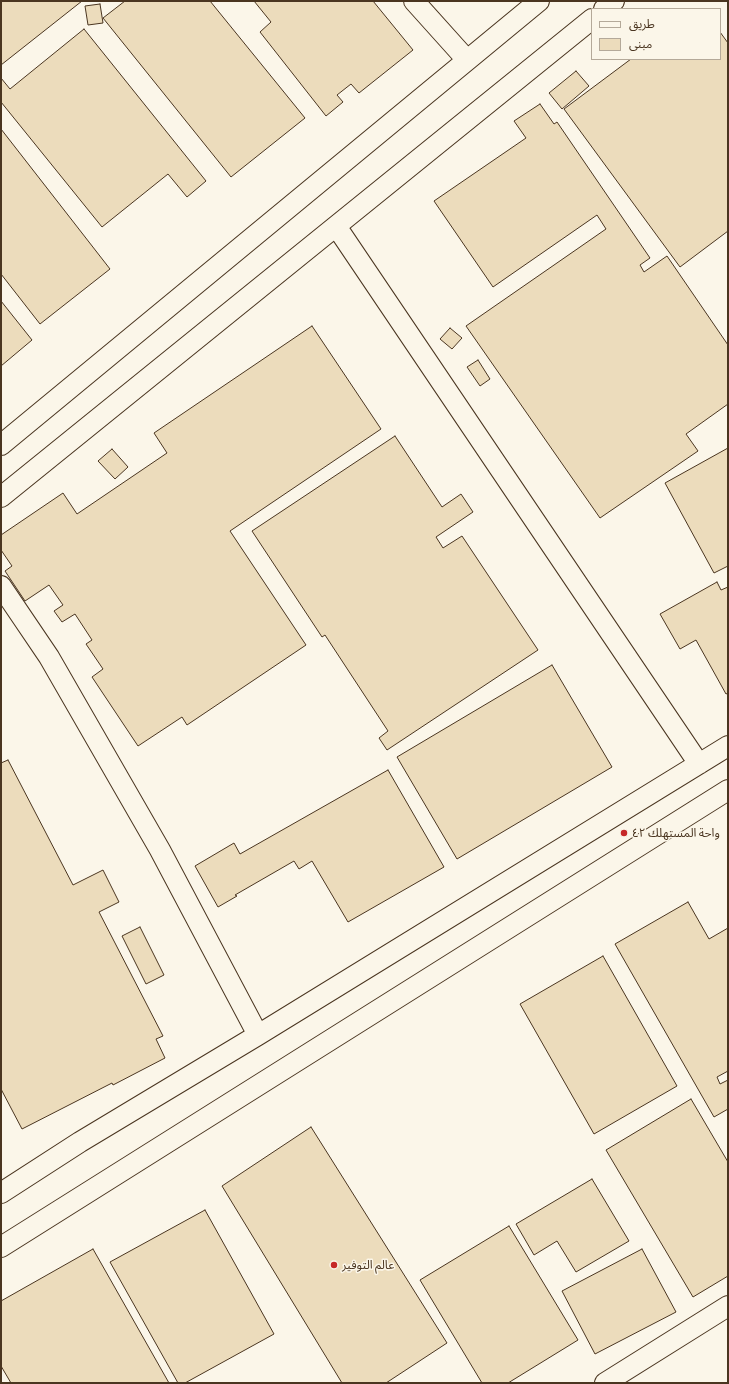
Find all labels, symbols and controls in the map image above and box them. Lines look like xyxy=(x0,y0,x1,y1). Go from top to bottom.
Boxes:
legend xyxy=(591,8,721,60)
text: طريق xyxy=(629,16,655,30)
text: مبنى xyxy=(629,36,652,50)
place label: واحة المستهلك ٤٢ xyxy=(632,826,720,840)
marker: واحة المستهلك ٤٢ xyxy=(619,828,629,838)
place label: عالم التوفير xyxy=(342,1258,394,1272)
marker: عالم التوفير xyxy=(329,1260,339,1270)

